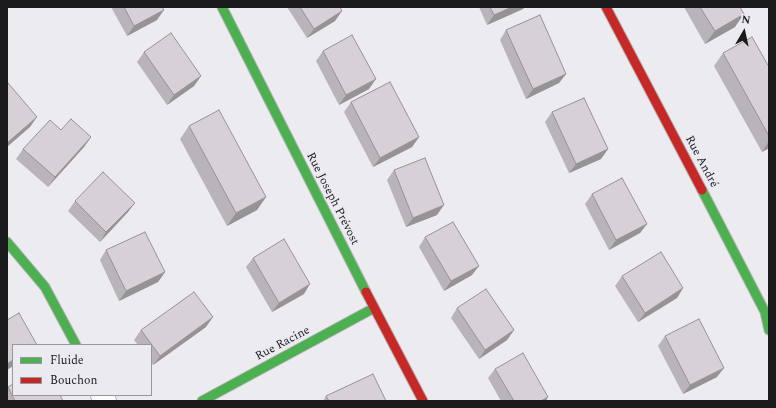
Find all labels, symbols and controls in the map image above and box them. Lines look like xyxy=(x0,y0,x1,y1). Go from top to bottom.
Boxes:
text: N xyxy=(740,11,752,29)
north arrow xyxy=(724,12,764,52)
street label: Rue André xyxy=(681,134,721,190)
street label: Rue Joseph Prévost xyxy=(302,150,362,248)
street label: Rue Racine xyxy=(253,324,313,364)
legend xyxy=(12,344,152,396)
text: Fluide xyxy=(50,351,84,370)
text: Bouchon xyxy=(50,371,97,390)

